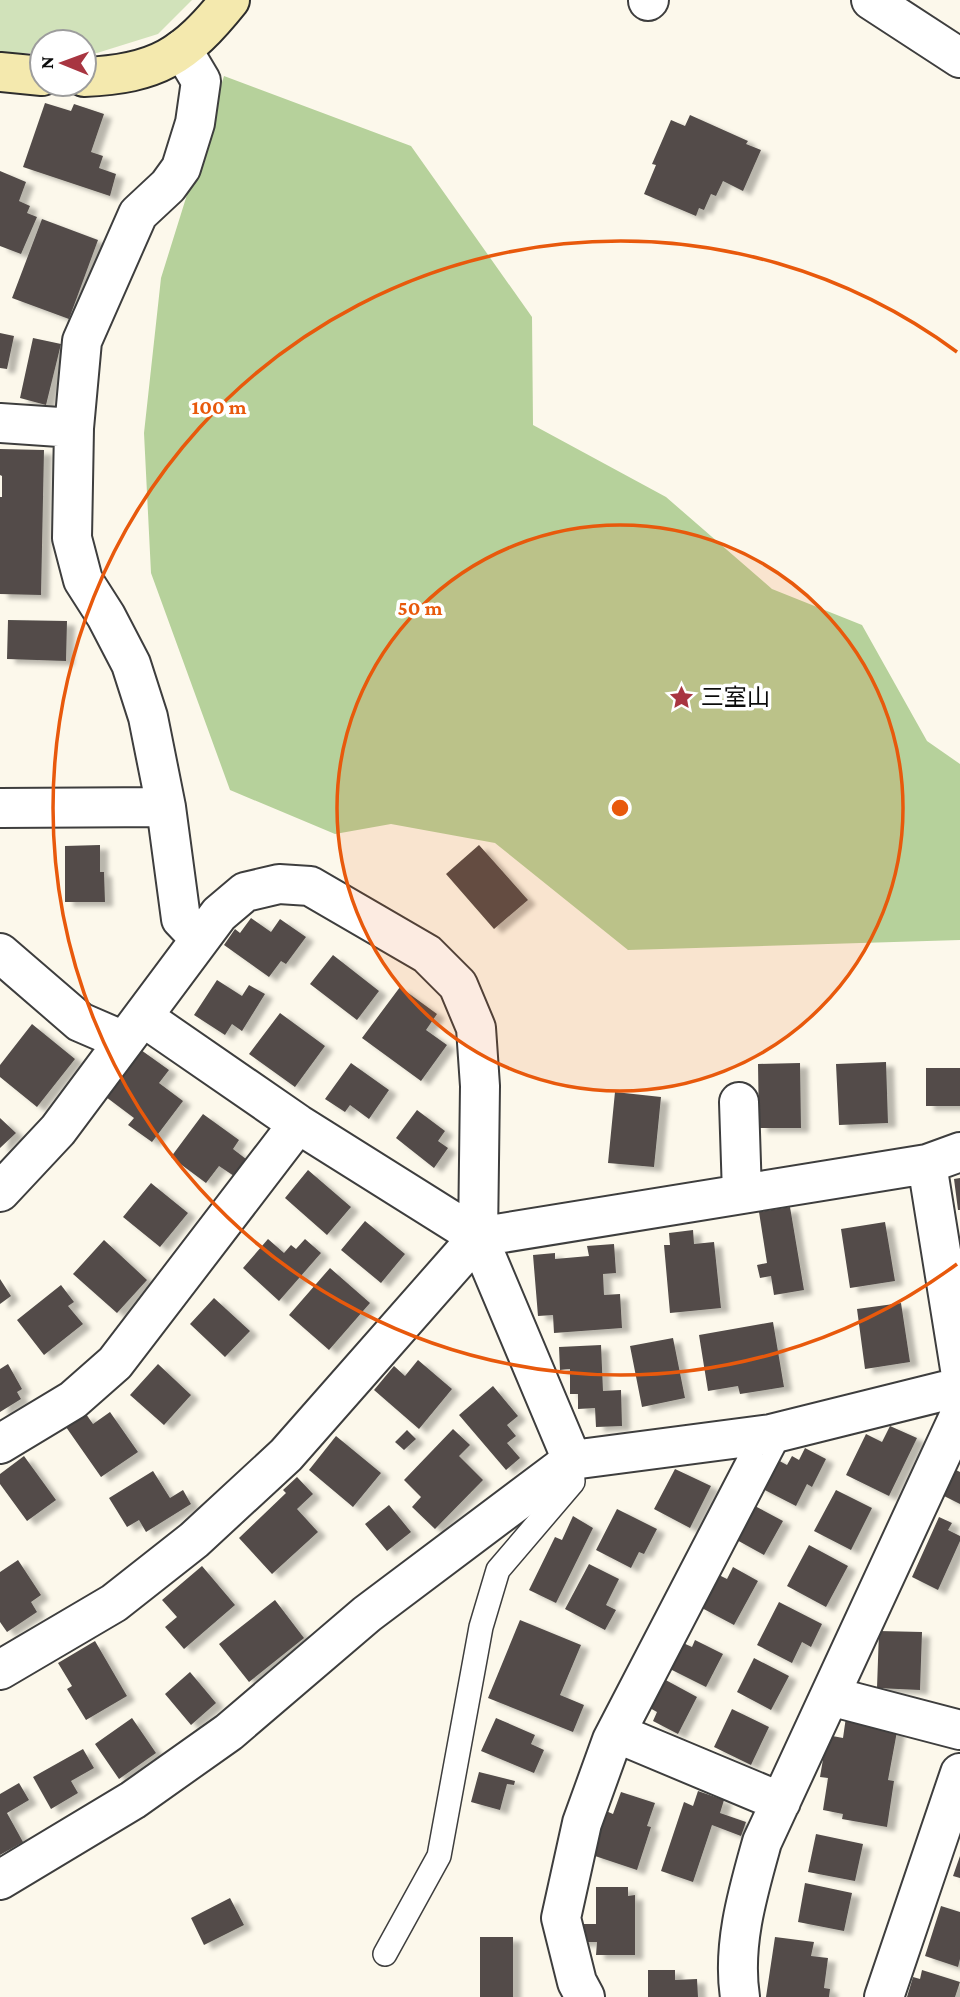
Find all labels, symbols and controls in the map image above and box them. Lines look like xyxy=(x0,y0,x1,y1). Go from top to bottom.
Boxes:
north arrow xyxy=(28,28,98,98)
text: N xyxy=(36,56,57,69)
text: 100 m xyxy=(191,395,247,419)
text: 50 m xyxy=(398,596,443,620)
place icon: 三室山 xyxy=(667,683,695,711)
place label: 三室山 xyxy=(701,684,770,710)
centre of rings xyxy=(608,796,632,820)

